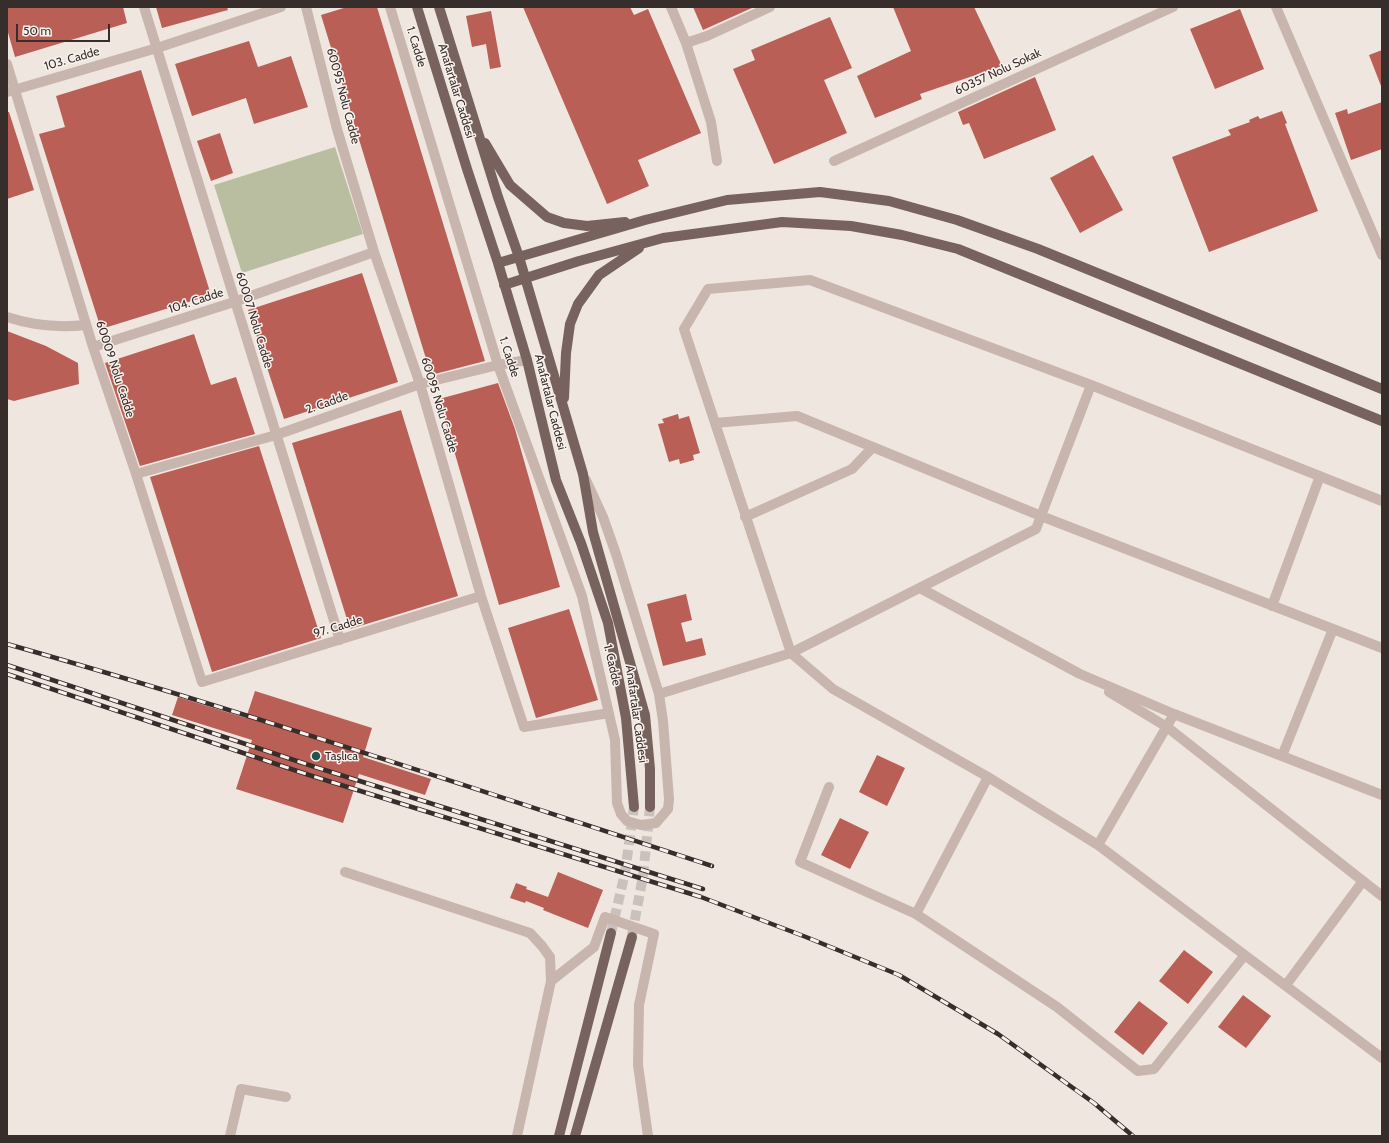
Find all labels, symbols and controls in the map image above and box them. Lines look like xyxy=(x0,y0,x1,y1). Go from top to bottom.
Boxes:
scale bar xyxy=(18,16,112,42)
text: 50 m xyxy=(23,23,51,38)
street label: 1. Cadde xyxy=(403,25,429,69)
street label: Anafartalar Caddesi xyxy=(435,42,477,140)
street label: 103. Cadde xyxy=(43,44,101,74)
street label: 60095 Nolu Cadde xyxy=(323,46,363,146)
street label: 60357 Nolu Sokak xyxy=(953,46,1043,98)
street label: 60007 Nolu Cadde xyxy=(233,270,275,370)
street label: 104. Cadde xyxy=(167,285,225,317)
street label: 60009 Nolu Cadde xyxy=(93,319,137,419)
street label: 1. Cadde xyxy=(496,335,522,379)
street label: Anafartalar Caddesi xyxy=(531,353,569,451)
street label: 60095 Nolu Cadde xyxy=(418,356,460,454)
street label: 2. Cadde xyxy=(304,389,350,417)
street label: 97. Cadde xyxy=(312,613,364,641)
street label: 1. Cadde xyxy=(600,643,624,687)
street label: Anafartalar Caddesi xyxy=(622,664,650,764)
place label: Taşlıca xyxy=(325,749,358,763)
marker: Taşlıca xyxy=(310,750,322,762)

